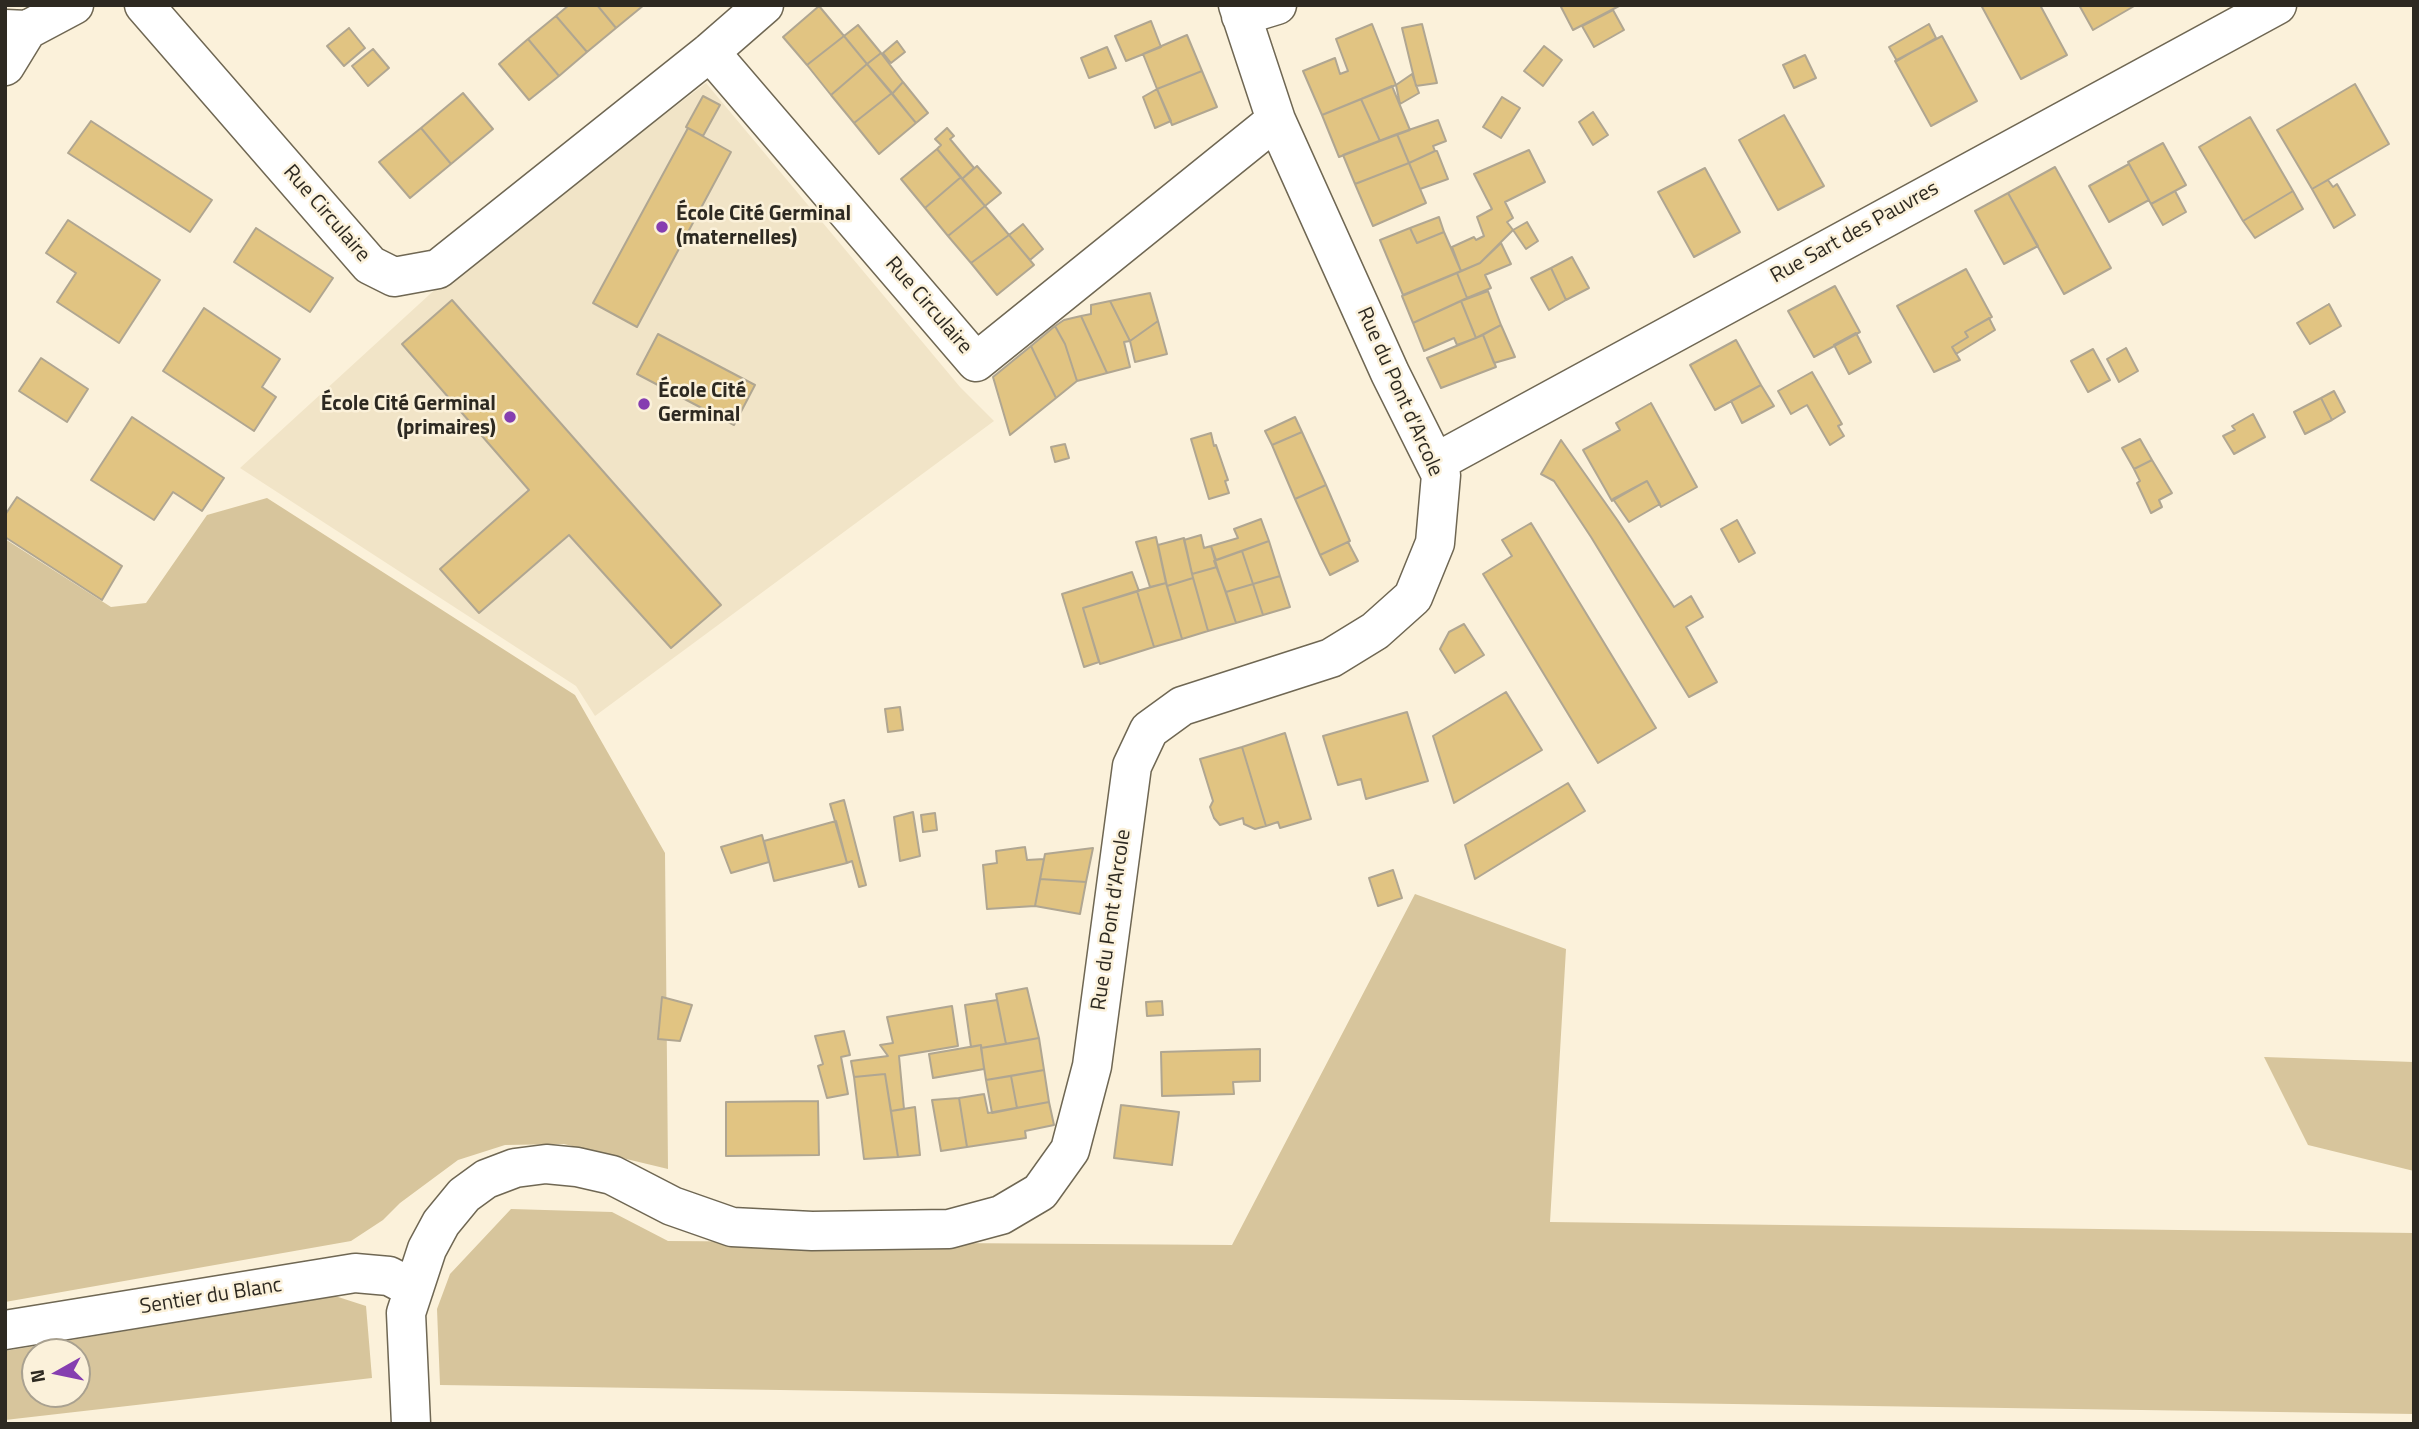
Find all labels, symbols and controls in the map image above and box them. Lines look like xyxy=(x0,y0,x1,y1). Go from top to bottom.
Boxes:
street label: Rue Circulaire xyxy=(277,160,375,268)
street label: Rue Sart des Pauvres xyxy=(1767,176,1943,290)
place label: École Cité Germinal (maternelles) xyxy=(676,202,851,252)
marker: École Cité Germinal (maternelles) xyxy=(654,219,670,235)
street label: Rue Circulaire xyxy=(879,252,977,360)
street label: Rue du Pont d'Arcole xyxy=(1350,304,1448,480)
place label: École Cité Germinal xyxy=(658,379,746,429)
place label: École Cité Germinal (primaires) xyxy=(321,392,496,442)
marker: École Cité Germinal xyxy=(636,396,652,412)
marker: École Cité Germinal (primaires) xyxy=(502,409,518,425)
street label: Rue du Pont d'Arcole xyxy=(1087,828,1137,1012)
street label: Sentier du Blanc xyxy=(138,1273,284,1321)
north arrow xyxy=(21,1338,91,1408)
text: N xyxy=(21,1367,52,1385)

